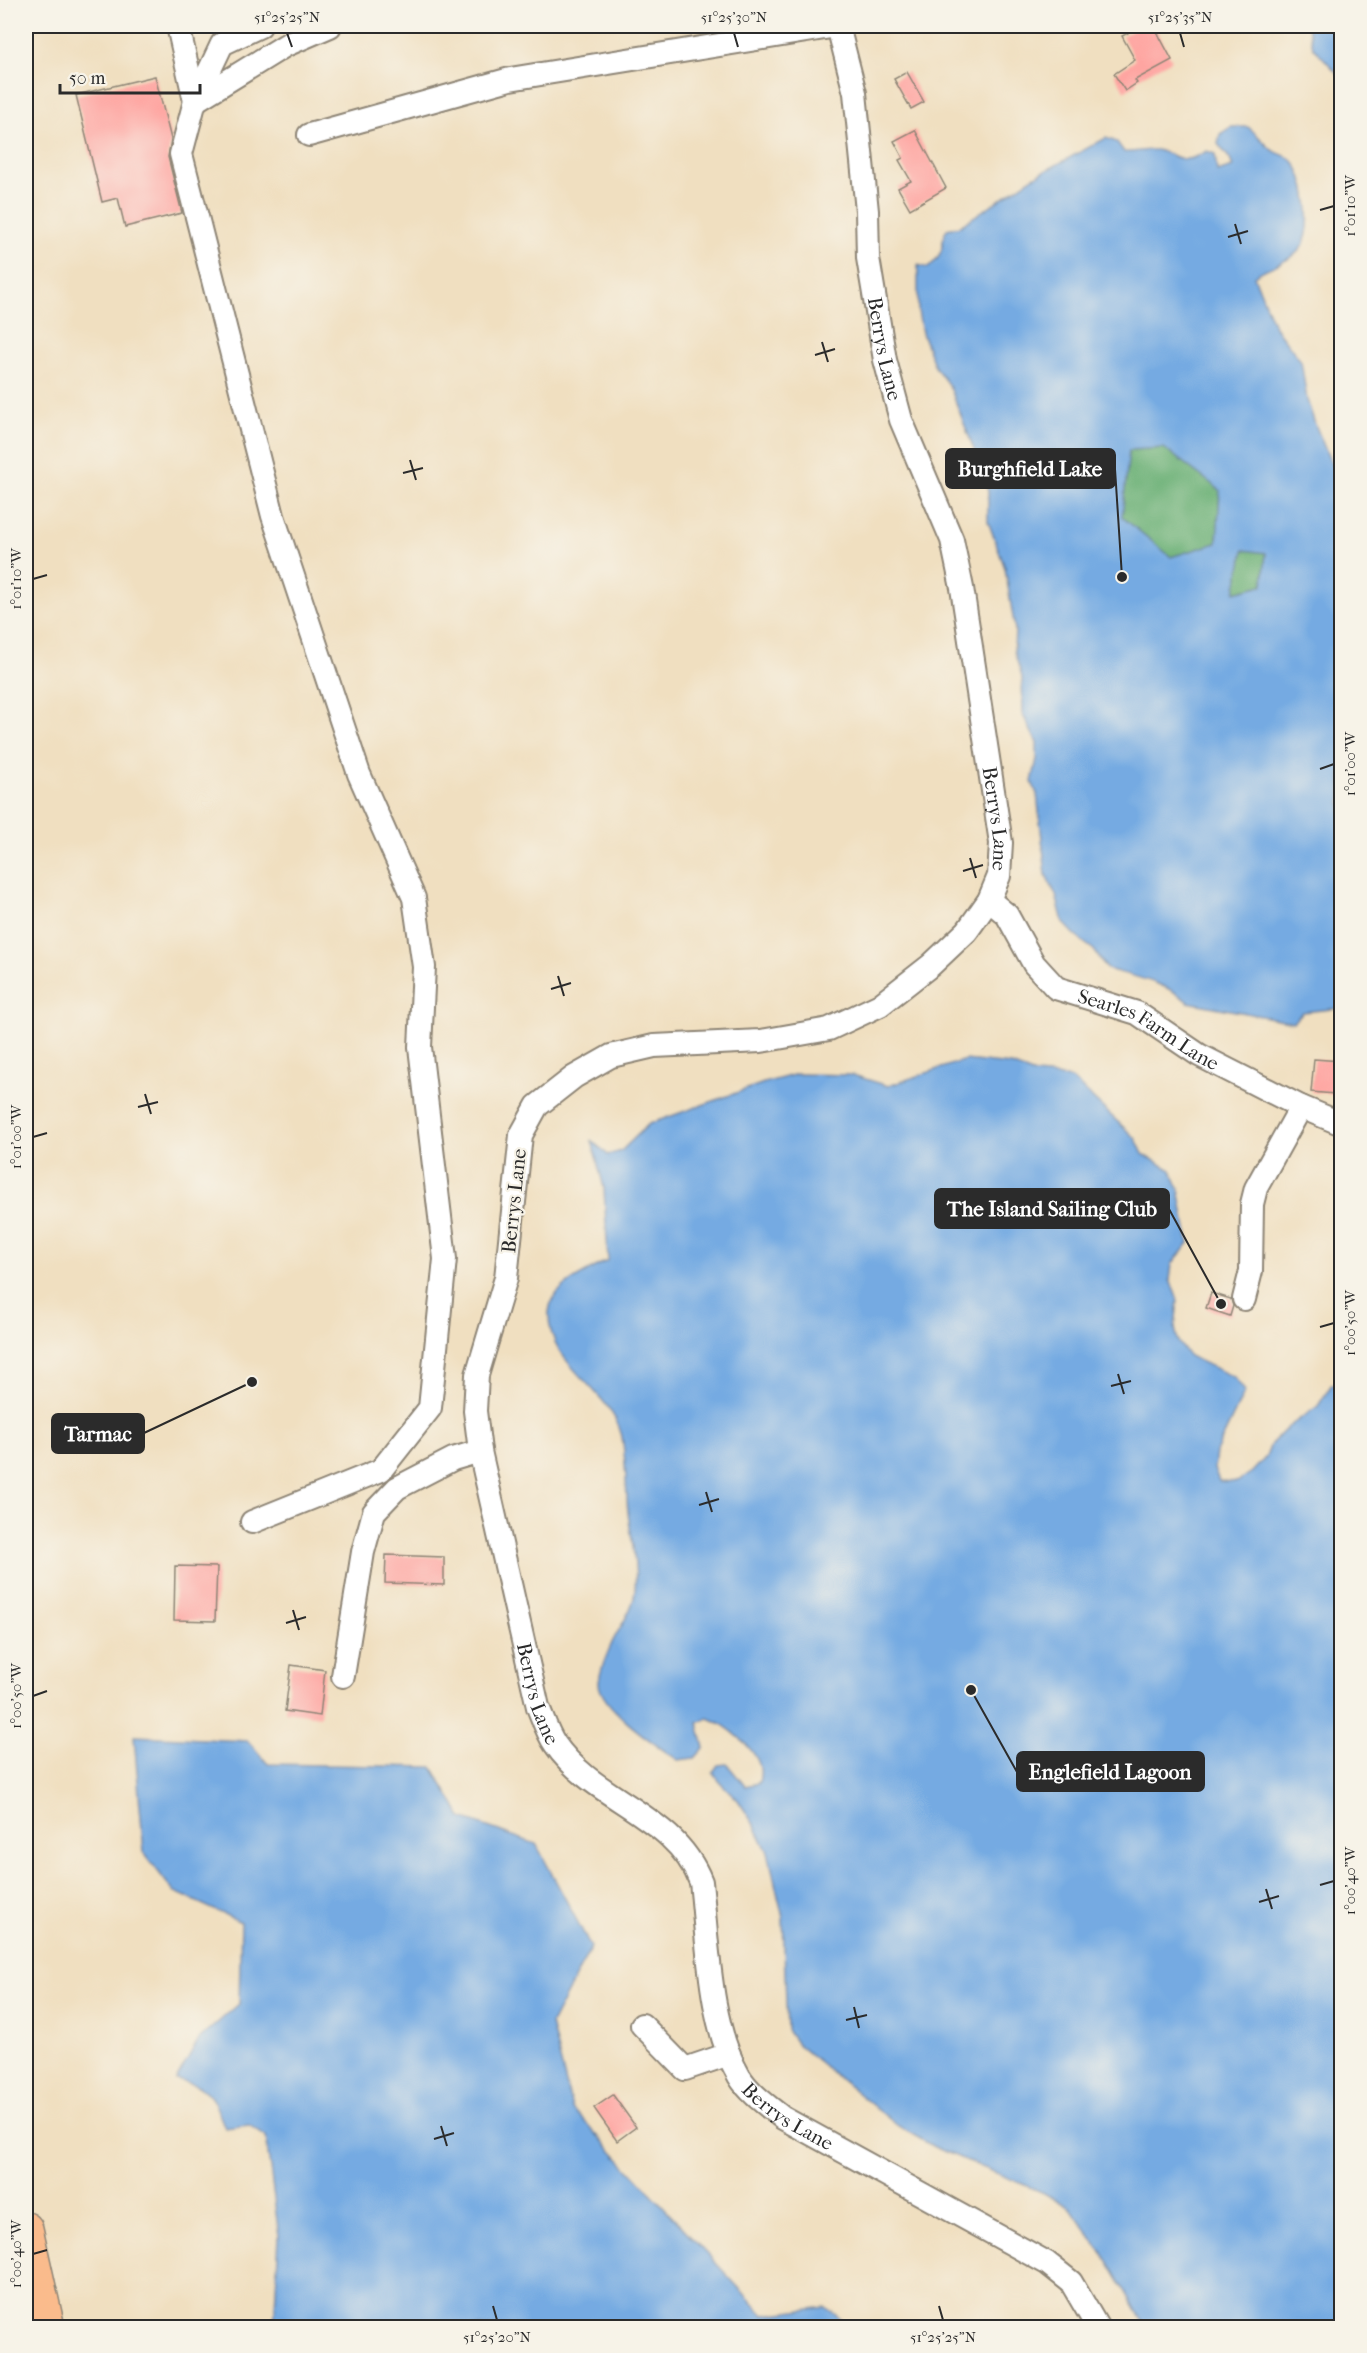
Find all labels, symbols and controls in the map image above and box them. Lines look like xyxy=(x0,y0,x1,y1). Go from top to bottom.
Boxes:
text: 51°25'25"N xyxy=(254,8,321,26)
text: 51°25'30"N xyxy=(701,8,768,26)
text: 51°25'35"N xyxy=(1148,8,1213,26)
scale bar xyxy=(60,57,200,95)
text: 50 m xyxy=(69,68,106,89)
text: 1°01'10"W xyxy=(1341,174,1359,237)
street label: Berrys Lane xyxy=(863,295,907,403)
callout: Burghfield Lake xyxy=(946,449,1115,488)
text: Burghfield Lake xyxy=(958,457,1103,481)
text: 1°01'10"W xyxy=(7,547,25,610)
text: 1°01'00"W xyxy=(1341,730,1359,796)
street label: Berrys Lane xyxy=(978,765,1013,872)
street label: Searles Farm Lane xyxy=(1075,984,1223,1075)
text: 1°01'00"W xyxy=(7,1103,25,1169)
street label: Berrys Lane xyxy=(497,1148,531,1254)
callout: The Island Sailing Club xyxy=(935,1189,1169,1228)
text: The Island Sailing Club xyxy=(946,1197,1157,1221)
text: 1°00'50"W xyxy=(1341,1289,1359,1356)
callout: Tarmac xyxy=(52,1414,144,1453)
text: Tarmac xyxy=(63,1422,132,1446)
street label: Berrys Lane xyxy=(512,1640,564,1749)
text: 1°00'50"W xyxy=(7,1662,25,1729)
callout: Englefield Lagoon xyxy=(1017,1752,1204,1791)
text: Englefield Lagoon xyxy=(1029,1760,1192,1784)
text: 1°00'40"W xyxy=(1341,1846,1359,1915)
street label: Berrys Lane xyxy=(737,2078,837,2155)
text: 1°00'40"W xyxy=(7,2219,25,2288)
text: 51°25'20"N xyxy=(463,2328,532,2346)
text: 51°25'25"N xyxy=(910,2328,977,2346)

